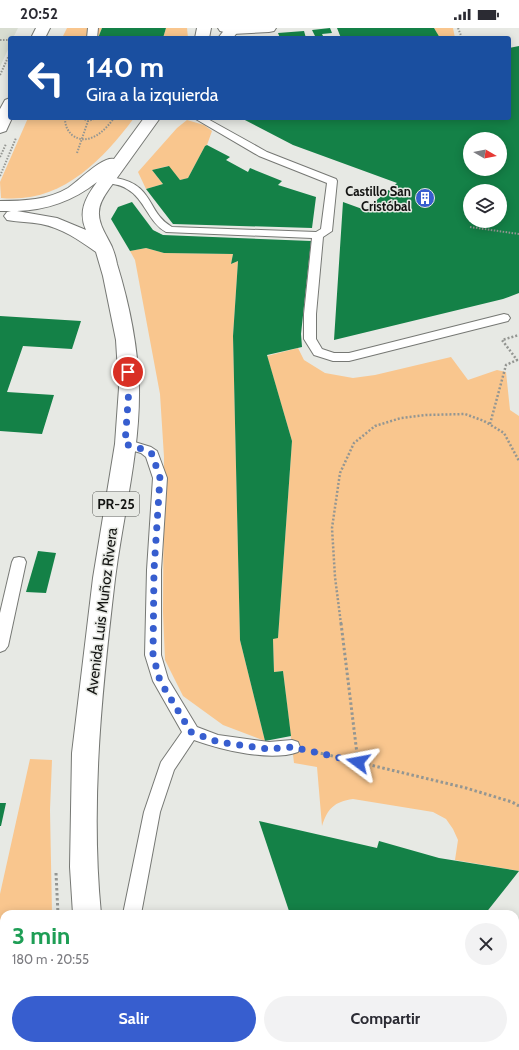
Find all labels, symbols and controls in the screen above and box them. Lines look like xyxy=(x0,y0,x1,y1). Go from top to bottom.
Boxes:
text: 20:52 xyxy=(20,5,58,23)
text: 140 m xyxy=(86,50,164,84)
icon: left xyxy=(20,52,72,104)
text: Gira a la izquierda xyxy=(86,84,218,106)
north arrow xyxy=(463,132,507,176)
map controls xyxy=(463,132,507,228)
place label: Castillo San Cristóbal xyxy=(345,183,412,214)
button: layers xyxy=(463,184,507,228)
building icon: Castillo San Cristóbal xyxy=(414,187,436,209)
pin xyxy=(111,355,145,389)
icon: arrive xyxy=(117,361,139,383)
road number: PR-25 xyxy=(93,492,139,516)
street label: Avenida Luis Muñoz Rivera xyxy=(83,526,121,695)
position arrow xyxy=(337,741,379,783)
text: 3 min xyxy=(12,921,70,950)
button: close xyxy=(465,923,507,965)
text: 180 m · 20:55 xyxy=(12,951,89,967)
button: Salir xyxy=(12,996,256,1042)
button: Compartir xyxy=(264,996,507,1042)

